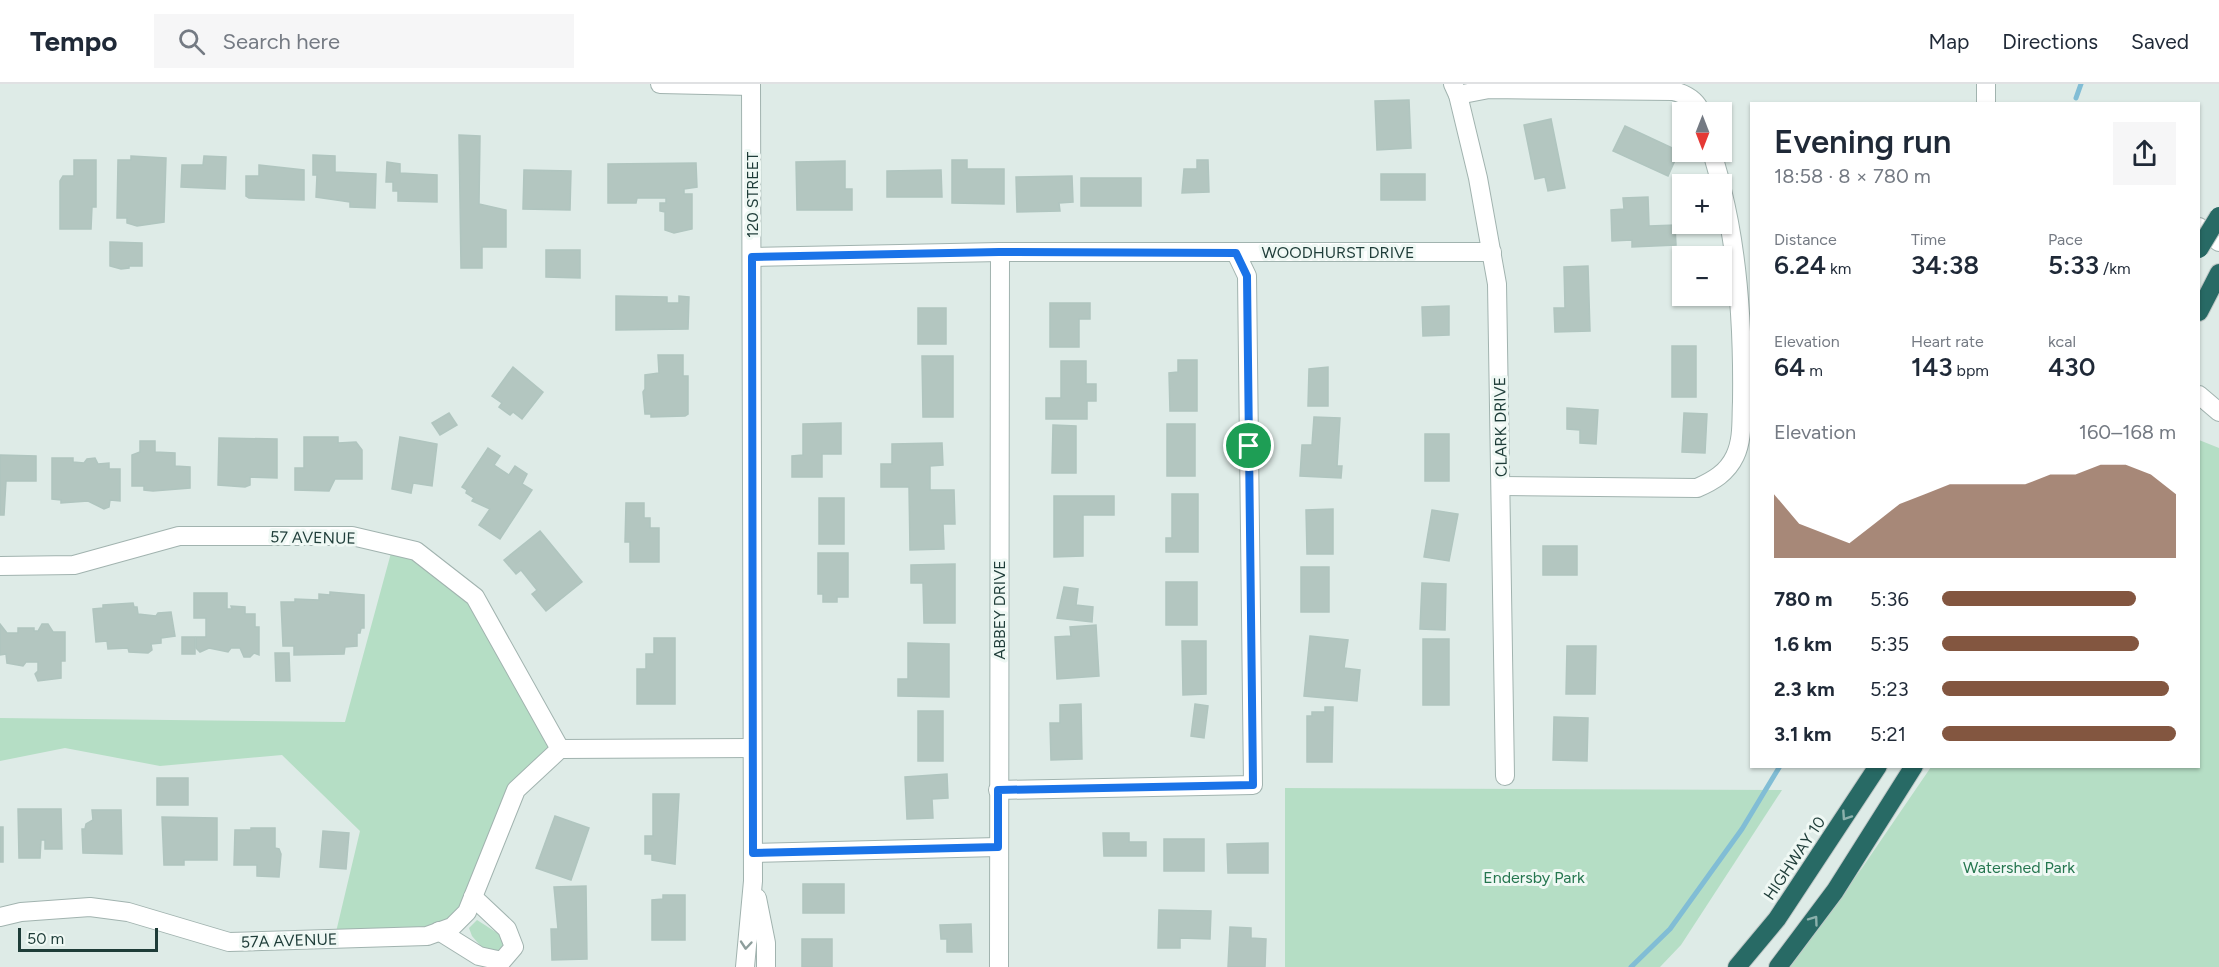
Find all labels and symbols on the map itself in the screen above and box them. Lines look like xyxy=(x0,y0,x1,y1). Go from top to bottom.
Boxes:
north arrow xyxy=(1672,102,1732,162)
street label: 120 STREET xyxy=(743,152,762,238)
street label: WOODHURST DRIVE xyxy=(1261,243,1415,262)
street label: CLARK DRIVE xyxy=(1490,377,1511,477)
pin xyxy=(1223,420,1274,471)
street label: 57 AVENUE xyxy=(270,527,356,548)
street label: ABBEY DRIVE xyxy=(990,560,1009,660)
one-way arrow xyxy=(1842,809,1853,820)
street label: HIGHWAY 10 xyxy=(1760,813,1829,904)
park label: Watershed Park xyxy=(1963,858,2075,877)
park label: Endersby Park xyxy=(1483,868,1585,887)
one-way arrow xyxy=(1807,916,1818,927)
scale bar xyxy=(18,925,158,952)
street label: 57A AVENUE xyxy=(240,929,338,952)
one-way arrow xyxy=(740,940,753,949)

